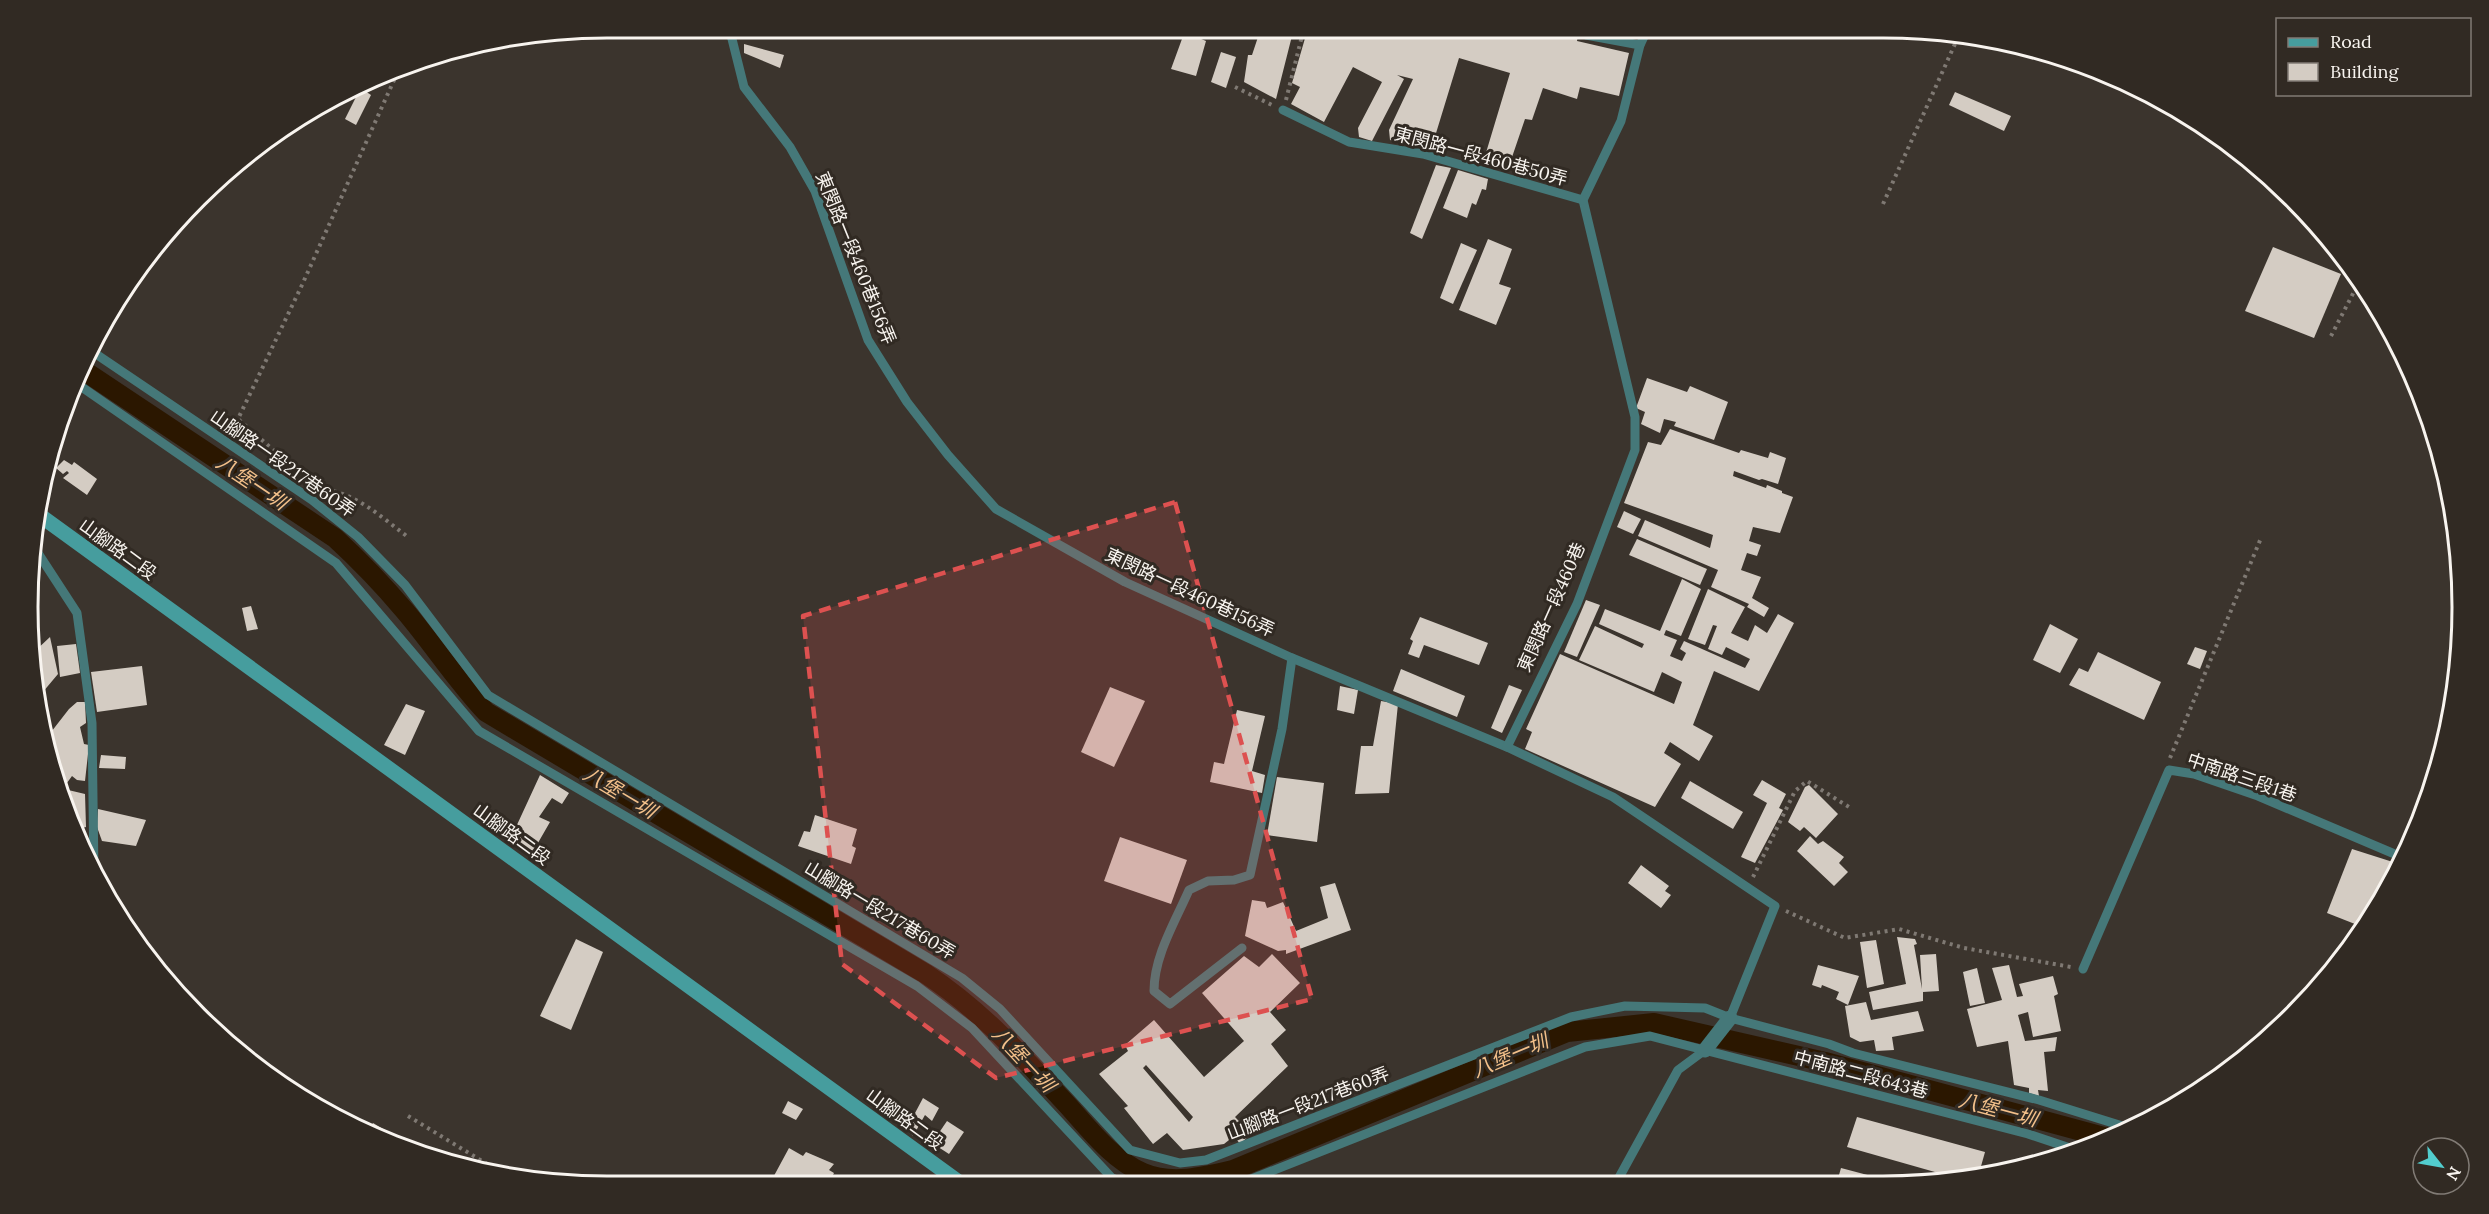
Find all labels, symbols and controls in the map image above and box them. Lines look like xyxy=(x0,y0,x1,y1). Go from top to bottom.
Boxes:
legend xyxy=(2276,18,2471,96)
text: Road xyxy=(2330,30,2372,53)
text: Building xyxy=(2330,60,2400,83)
street label: 東閔路一段460巷50弄 xyxy=(1392,122,1570,190)
street label: 東閔路一段460巷156弄 xyxy=(811,168,901,348)
street label: 山腳路一段217巷60弄 xyxy=(206,404,360,522)
water label: 八堡一圳 xyxy=(212,449,295,516)
street label: 山腳路二段 xyxy=(75,513,161,585)
street label: 東閔路一段460巷 xyxy=(1512,539,1590,675)
street label: 東閔路一段460巷156弄 xyxy=(1102,543,1278,641)
street label: 中南路三段1巷 xyxy=(2184,747,2300,807)
water label: 八堡一圳 xyxy=(579,761,663,825)
street label: 山腳路二段 xyxy=(469,798,555,870)
street label: 山腳路一段217巷60弄 xyxy=(800,856,960,964)
water label: 八堡一圳 xyxy=(988,1021,1062,1099)
water label: 八堡一圳 xyxy=(1468,1027,1554,1082)
street label: 中南路二段643巷 xyxy=(1791,1045,1931,1103)
street label: 山腳路一段217巷60弄 xyxy=(1224,1061,1392,1145)
street label: 山腳路二段 xyxy=(862,1083,948,1155)
water label: 八堡一圳 xyxy=(1956,1087,2043,1132)
north arrow xyxy=(2411,1136,2471,1196)
text: N xyxy=(2442,1163,2466,1184)

